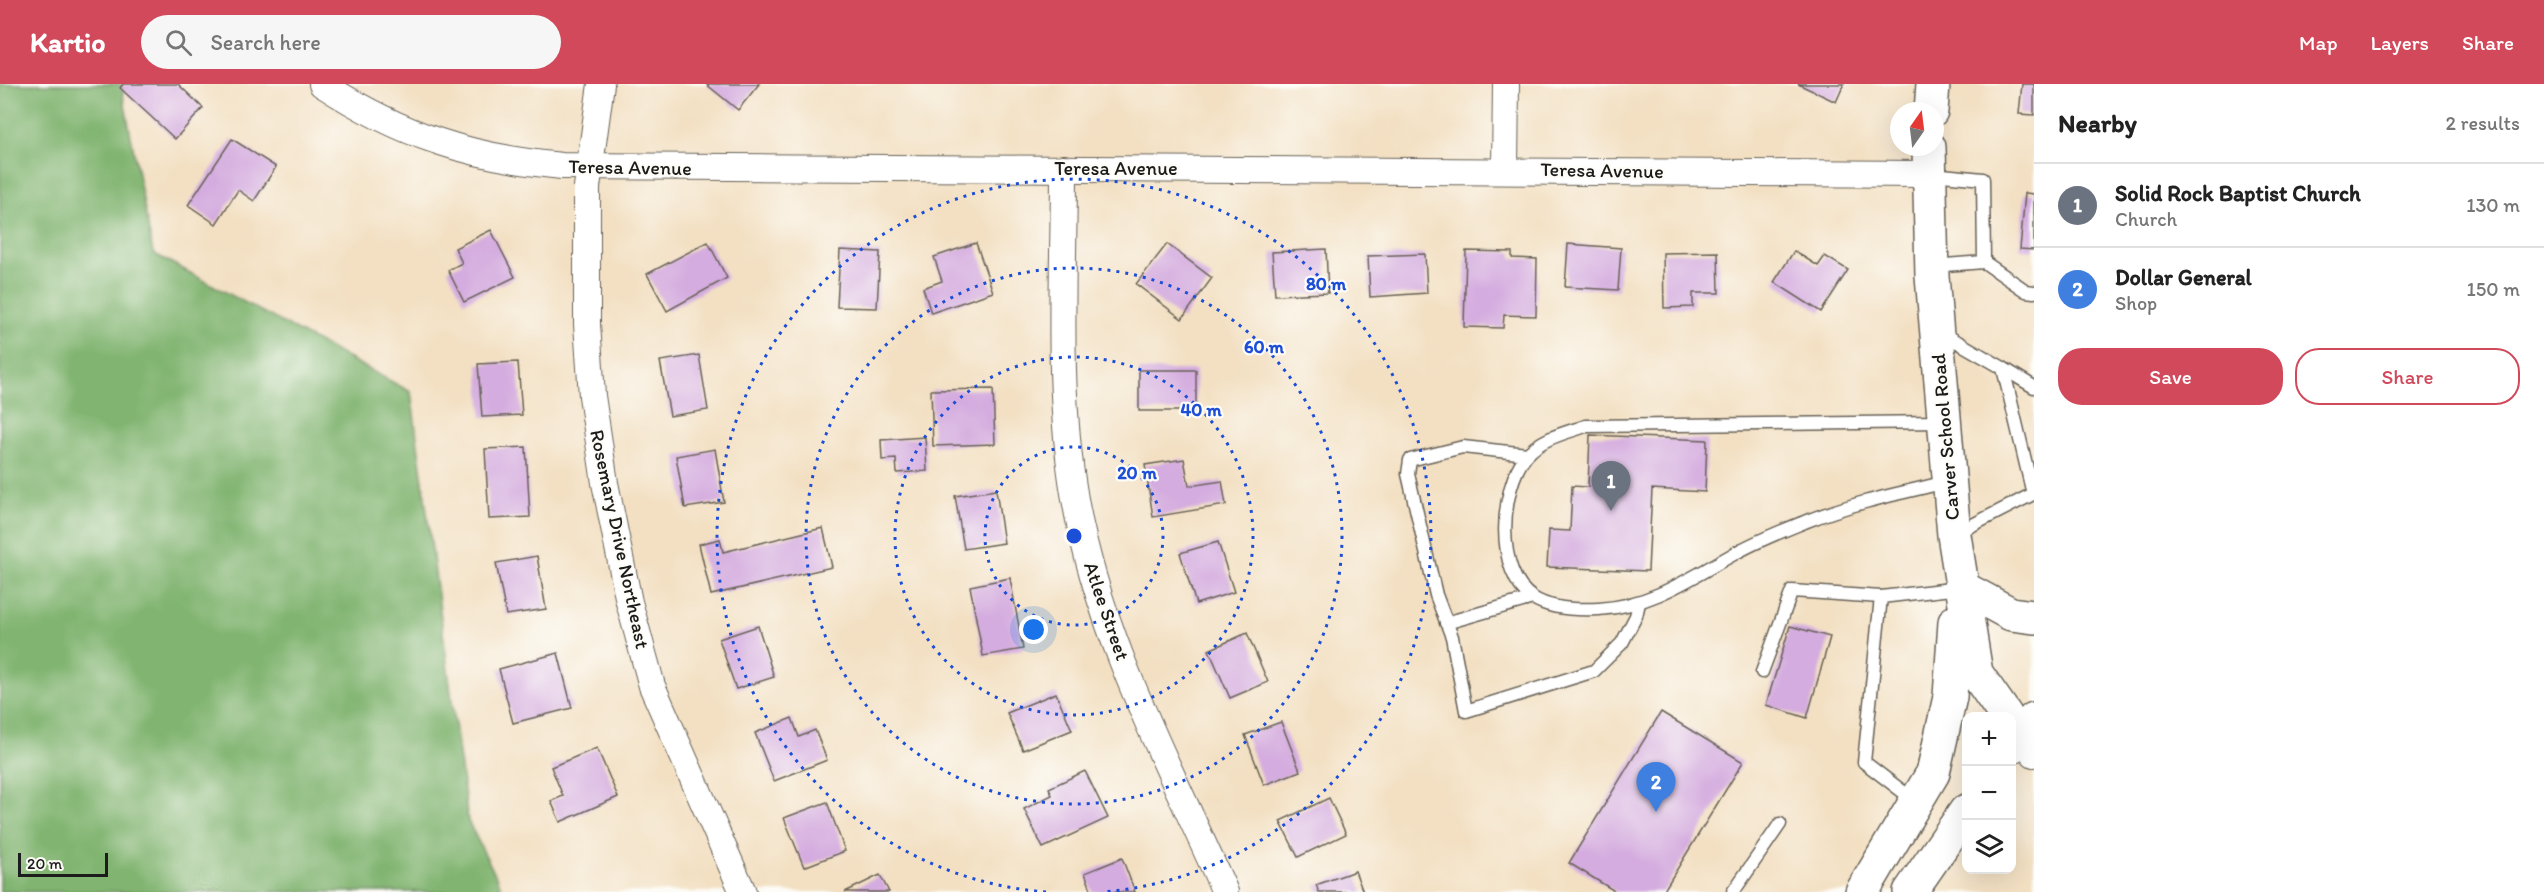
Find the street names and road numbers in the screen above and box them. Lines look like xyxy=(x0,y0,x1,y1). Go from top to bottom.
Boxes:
street label: Teresa Avenue xyxy=(568,154,692,180)
street label: Teresa Avenue xyxy=(1054,156,1178,180)
street label: Teresa Avenue xyxy=(1540,157,1664,183)
street label: Carver School Road xyxy=(1926,353,1964,521)
street label: Rosemary Drive Northeast xyxy=(585,427,655,651)
street label: Atlee Street xyxy=(1079,558,1135,664)

